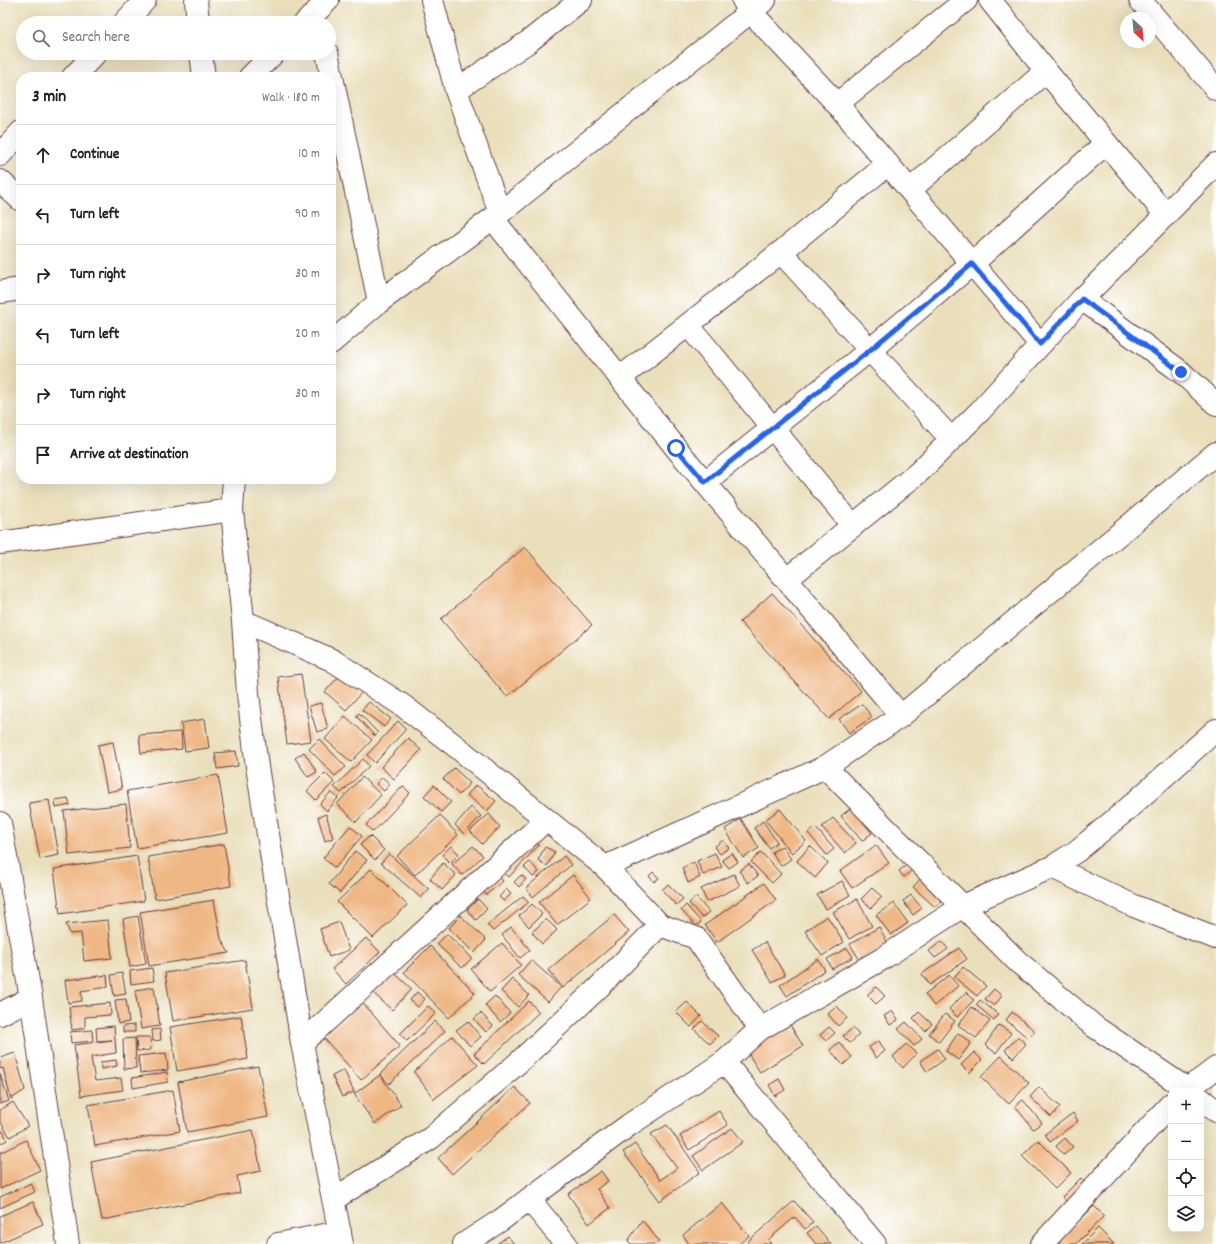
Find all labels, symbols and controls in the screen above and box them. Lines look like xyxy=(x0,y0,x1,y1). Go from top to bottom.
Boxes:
north arrow xyxy=(1120,12,1156,48)
search box xyxy=(16,16,336,60)
icon: search xyxy=(30,27,52,49)
text: Search here xyxy=(62,27,130,49)
text: 3 min xyxy=(32,86,66,110)
text: Walk · 180 m xyxy=(262,89,320,108)
icon: ahead xyxy=(32,144,54,166)
text: Continue xyxy=(70,144,119,166)
text: 10 m xyxy=(298,145,320,164)
icon: left xyxy=(32,204,54,226)
text: Turn left xyxy=(70,204,119,226)
text: 90 m xyxy=(295,205,320,224)
icon: right xyxy=(32,264,54,286)
text: Turn right xyxy=(70,264,126,286)
text: 30 m xyxy=(295,265,320,284)
icon: left xyxy=(32,324,54,346)
text: Turn left xyxy=(70,324,119,346)
text: 20 m xyxy=(295,325,320,344)
route end xyxy=(1172,363,1190,381)
icon: right xyxy=(32,384,54,406)
text: Turn right xyxy=(70,384,126,406)
text: 30 m xyxy=(295,385,320,404)
route start xyxy=(667,439,685,457)
icon: arrive xyxy=(32,444,54,466)
text: Arrive at destination xyxy=(70,444,188,466)
map controls xyxy=(1168,1088,1204,1232)
button: + xyxy=(1168,1088,1204,1124)
button: − xyxy=(1168,1124,1204,1160)
button: locate xyxy=(1168,1160,1204,1196)
button: layers xyxy=(1168,1196,1204,1232)

